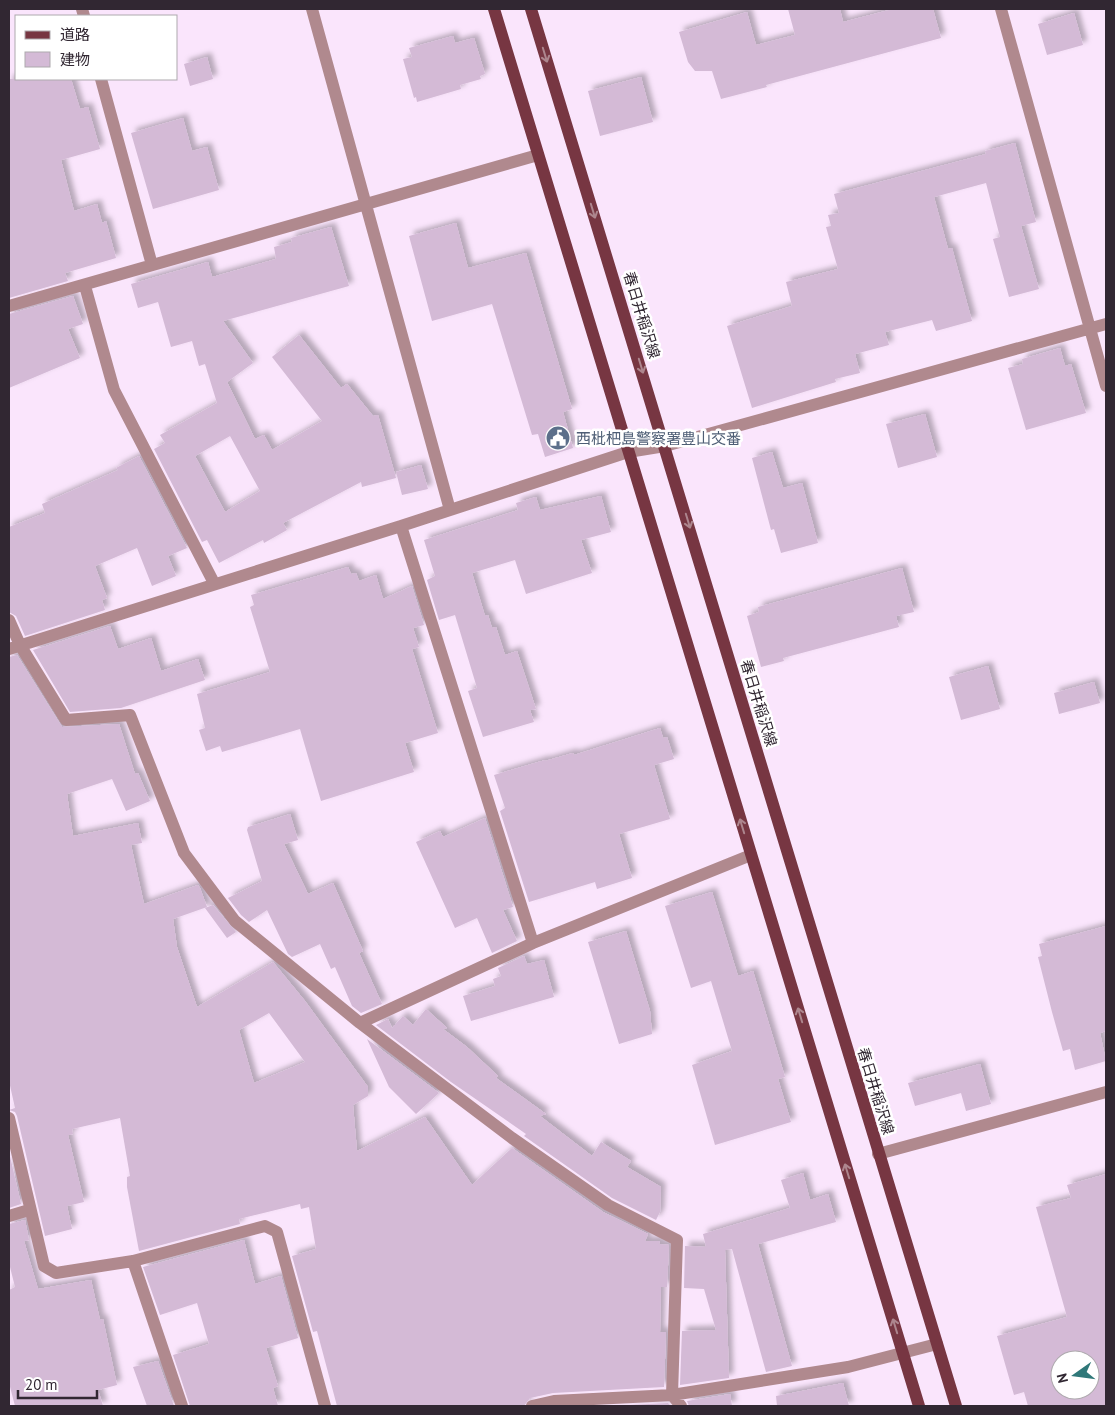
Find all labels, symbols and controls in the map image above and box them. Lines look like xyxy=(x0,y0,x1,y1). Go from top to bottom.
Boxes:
legend xyxy=(15,15,178,80)
text: 道路 xyxy=(60,25,90,44)
one-way arrow xyxy=(540,47,550,63)
text: 建物 xyxy=(60,50,90,69)
one-way arrow xyxy=(588,202,598,218)
street label: 春日井稲沢線 xyxy=(620,269,664,361)
one-way arrow xyxy=(636,358,646,374)
public building icon: 西枇杷島警察署豊山交番 xyxy=(545,425,571,451)
place label: 西枇杷島警察署豊山交番 xyxy=(576,429,741,448)
one-way arrow xyxy=(683,513,693,529)
street label: 春日井稲沢線 xyxy=(737,657,781,749)
one-way arrow xyxy=(737,819,747,835)
one-way arrow xyxy=(794,1008,804,1024)
street label: 春日井稲沢線 xyxy=(854,1045,898,1137)
one-way arrow xyxy=(842,1163,852,1179)
one-way arrow xyxy=(889,1318,899,1334)
north arrow xyxy=(1050,1350,1100,1400)
scale bar xyxy=(18,1368,96,1400)
text: N xyxy=(1053,1372,1072,1385)
text: 20 m xyxy=(25,1375,58,1394)

